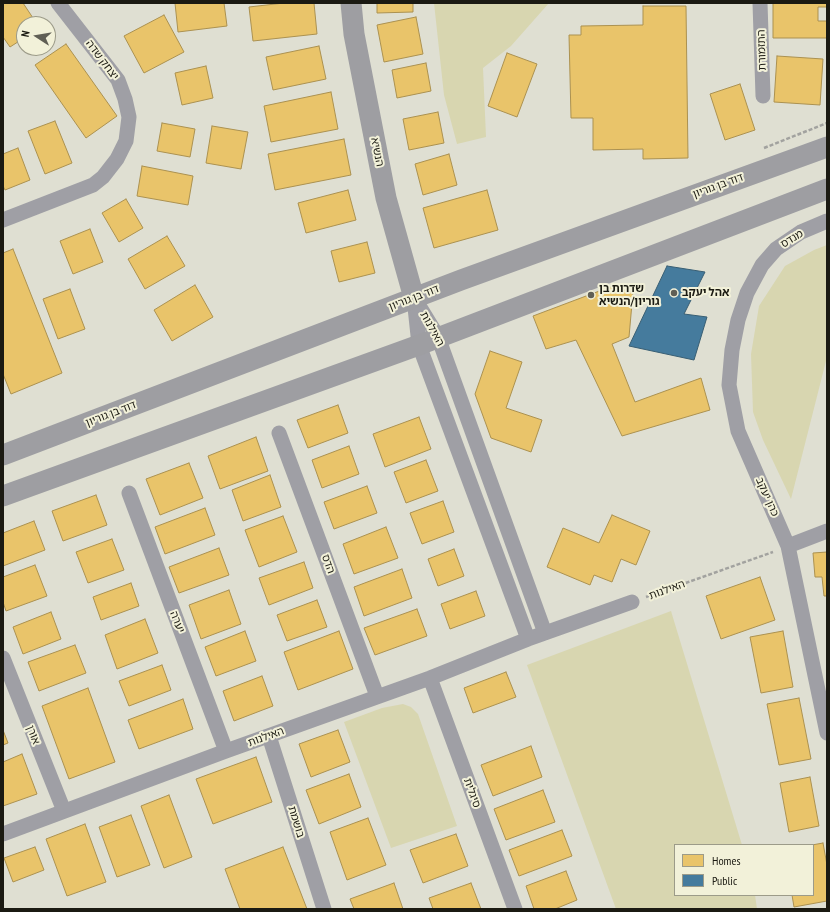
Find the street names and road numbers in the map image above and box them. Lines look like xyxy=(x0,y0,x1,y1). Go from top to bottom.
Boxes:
street label: התזמורת xyxy=(755,29,769,71)
street label: יצחק שדה xyxy=(83,37,121,83)
street label: הנשיא xyxy=(368,136,386,168)
street label: דוד בן גוריון xyxy=(691,171,745,201)
street label: מנדס xyxy=(778,227,806,251)
street label: דוד בן גוריון xyxy=(387,282,441,314)
street label: האילנות xyxy=(417,309,447,349)
street label: דוד בן גוריון xyxy=(84,398,138,430)
street label: כהן יעקב xyxy=(753,475,781,519)
street label: הדס xyxy=(318,553,338,575)
street label: האילנות xyxy=(647,577,687,603)
street label: יערה xyxy=(167,609,187,635)
street label: אורן xyxy=(23,723,43,747)
street label: האילנות xyxy=(246,724,286,750)
street label: סיגלית xyxy=(461,776,483,810)
street label: בושמת xyxy=(285,805,307,839)

